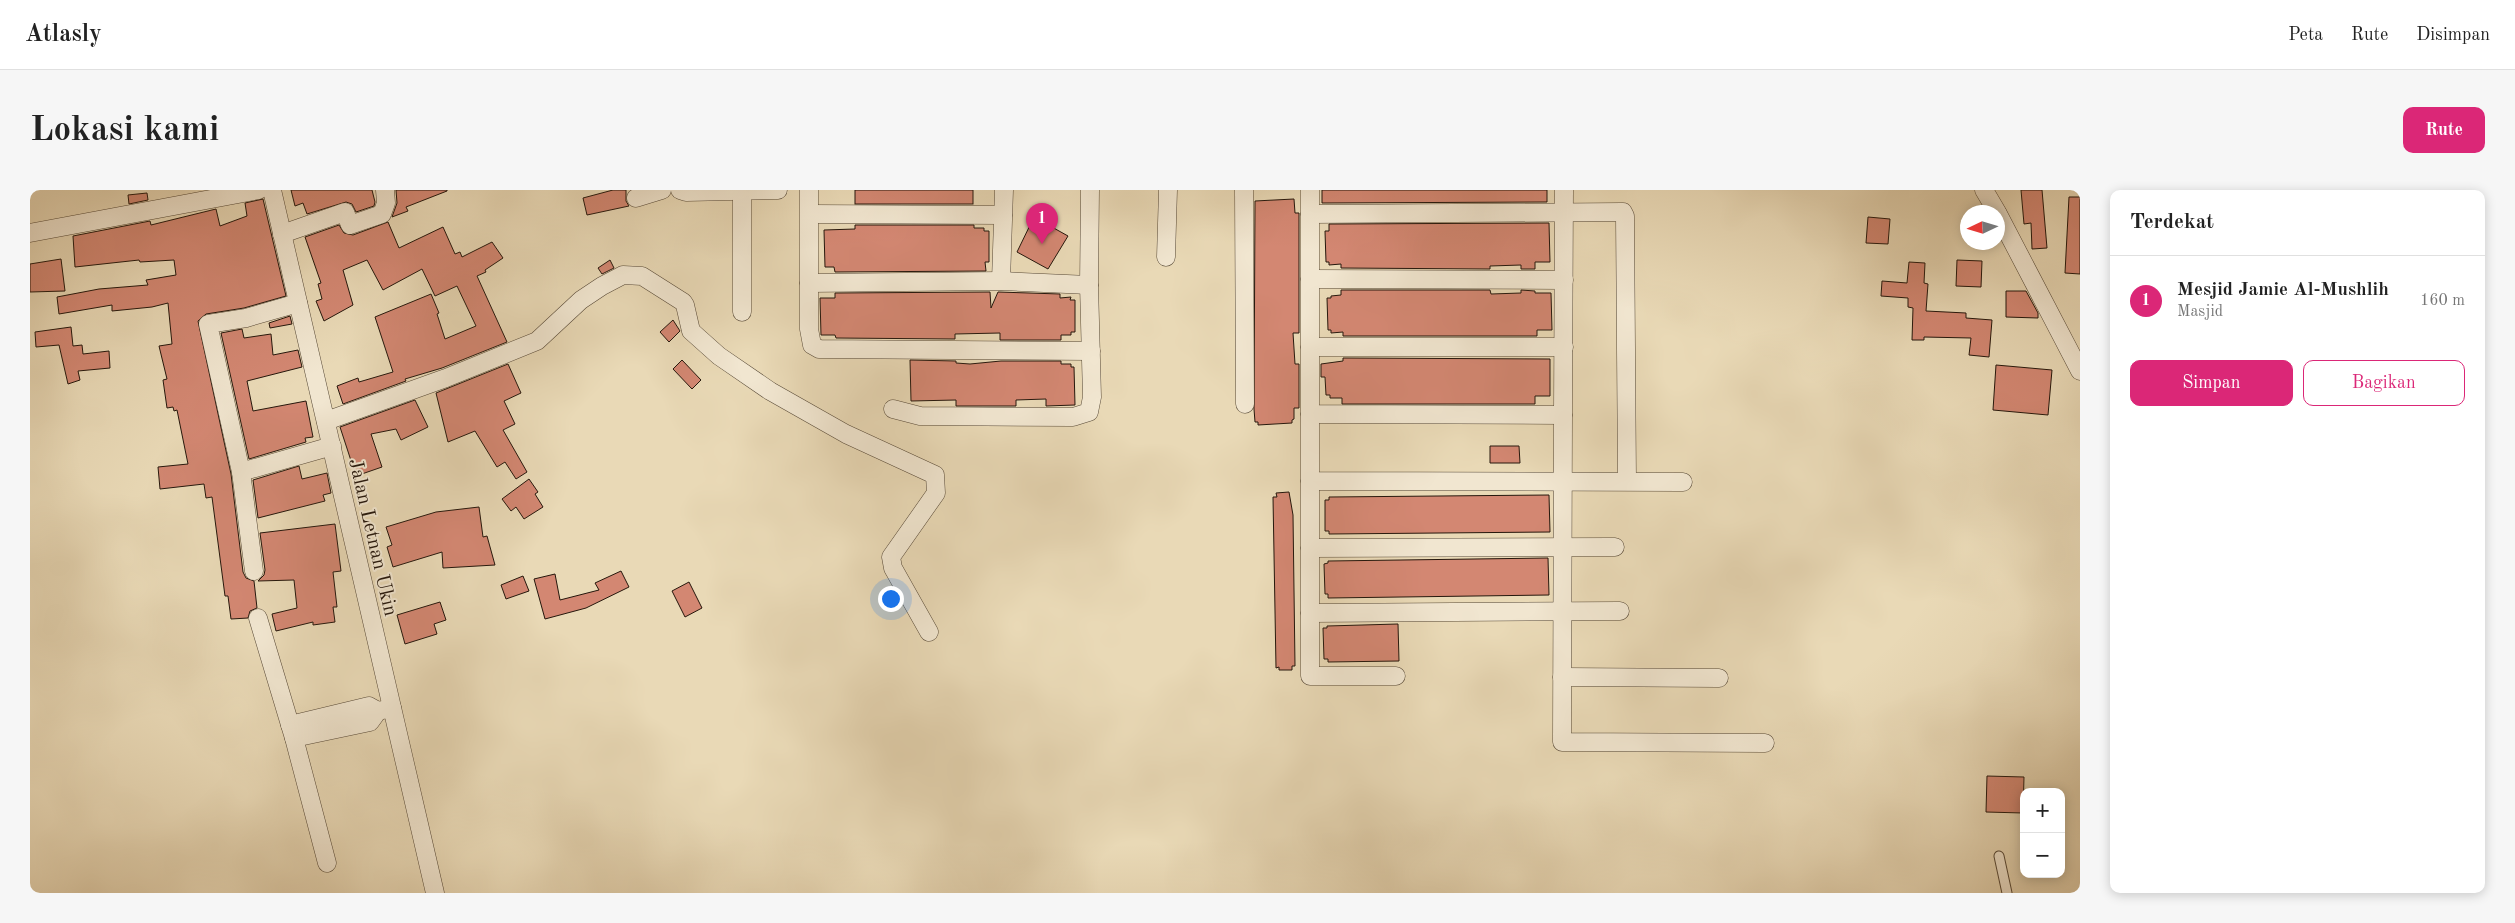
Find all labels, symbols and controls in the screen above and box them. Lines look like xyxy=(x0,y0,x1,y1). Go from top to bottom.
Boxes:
text: Atlasly xyxy=(25,23,102,47)
text: Peta xyxy=(2288,26,2323,44)
text: Rute xyxy=(2351,26,2388,44)
text: Disimpan xyxy=(2416,26,2490,44)
button: Rute xyxy=(2403,107,2485,153)
text: Lokasi kami xyxy=(30,113,219,148)
pin: 1 xyxy=(1026,203,1058,244)
north arrow xyxy=(1960,205,2005,250)
text: Terdekat xyxy=(2130,212,2214,233)
text: Mesjid Jamie Al-Mushlih xyxy=(2177,281,2389,300)
text: 1 xyxy=(2141,293,2151,309)
text: 160 m xyxy=(2420,293,2465,309)
text: Masjid xyxy=(2177,304,2223,320)
button: Simpan xyxy=(2130,360,2293,406)
button: Bagikan xyxy=(2303,360,2465,406)
street label: Jalan Letnan Ukin xyxy=(344,457,400,618)
your location xyxy=(878,586,904,612)
map controls xyxy=(2020,788,2065,878)
button: + xyxy=(2020,788,2065,833)
button: − xyxy=(2020,833,2065,878)

